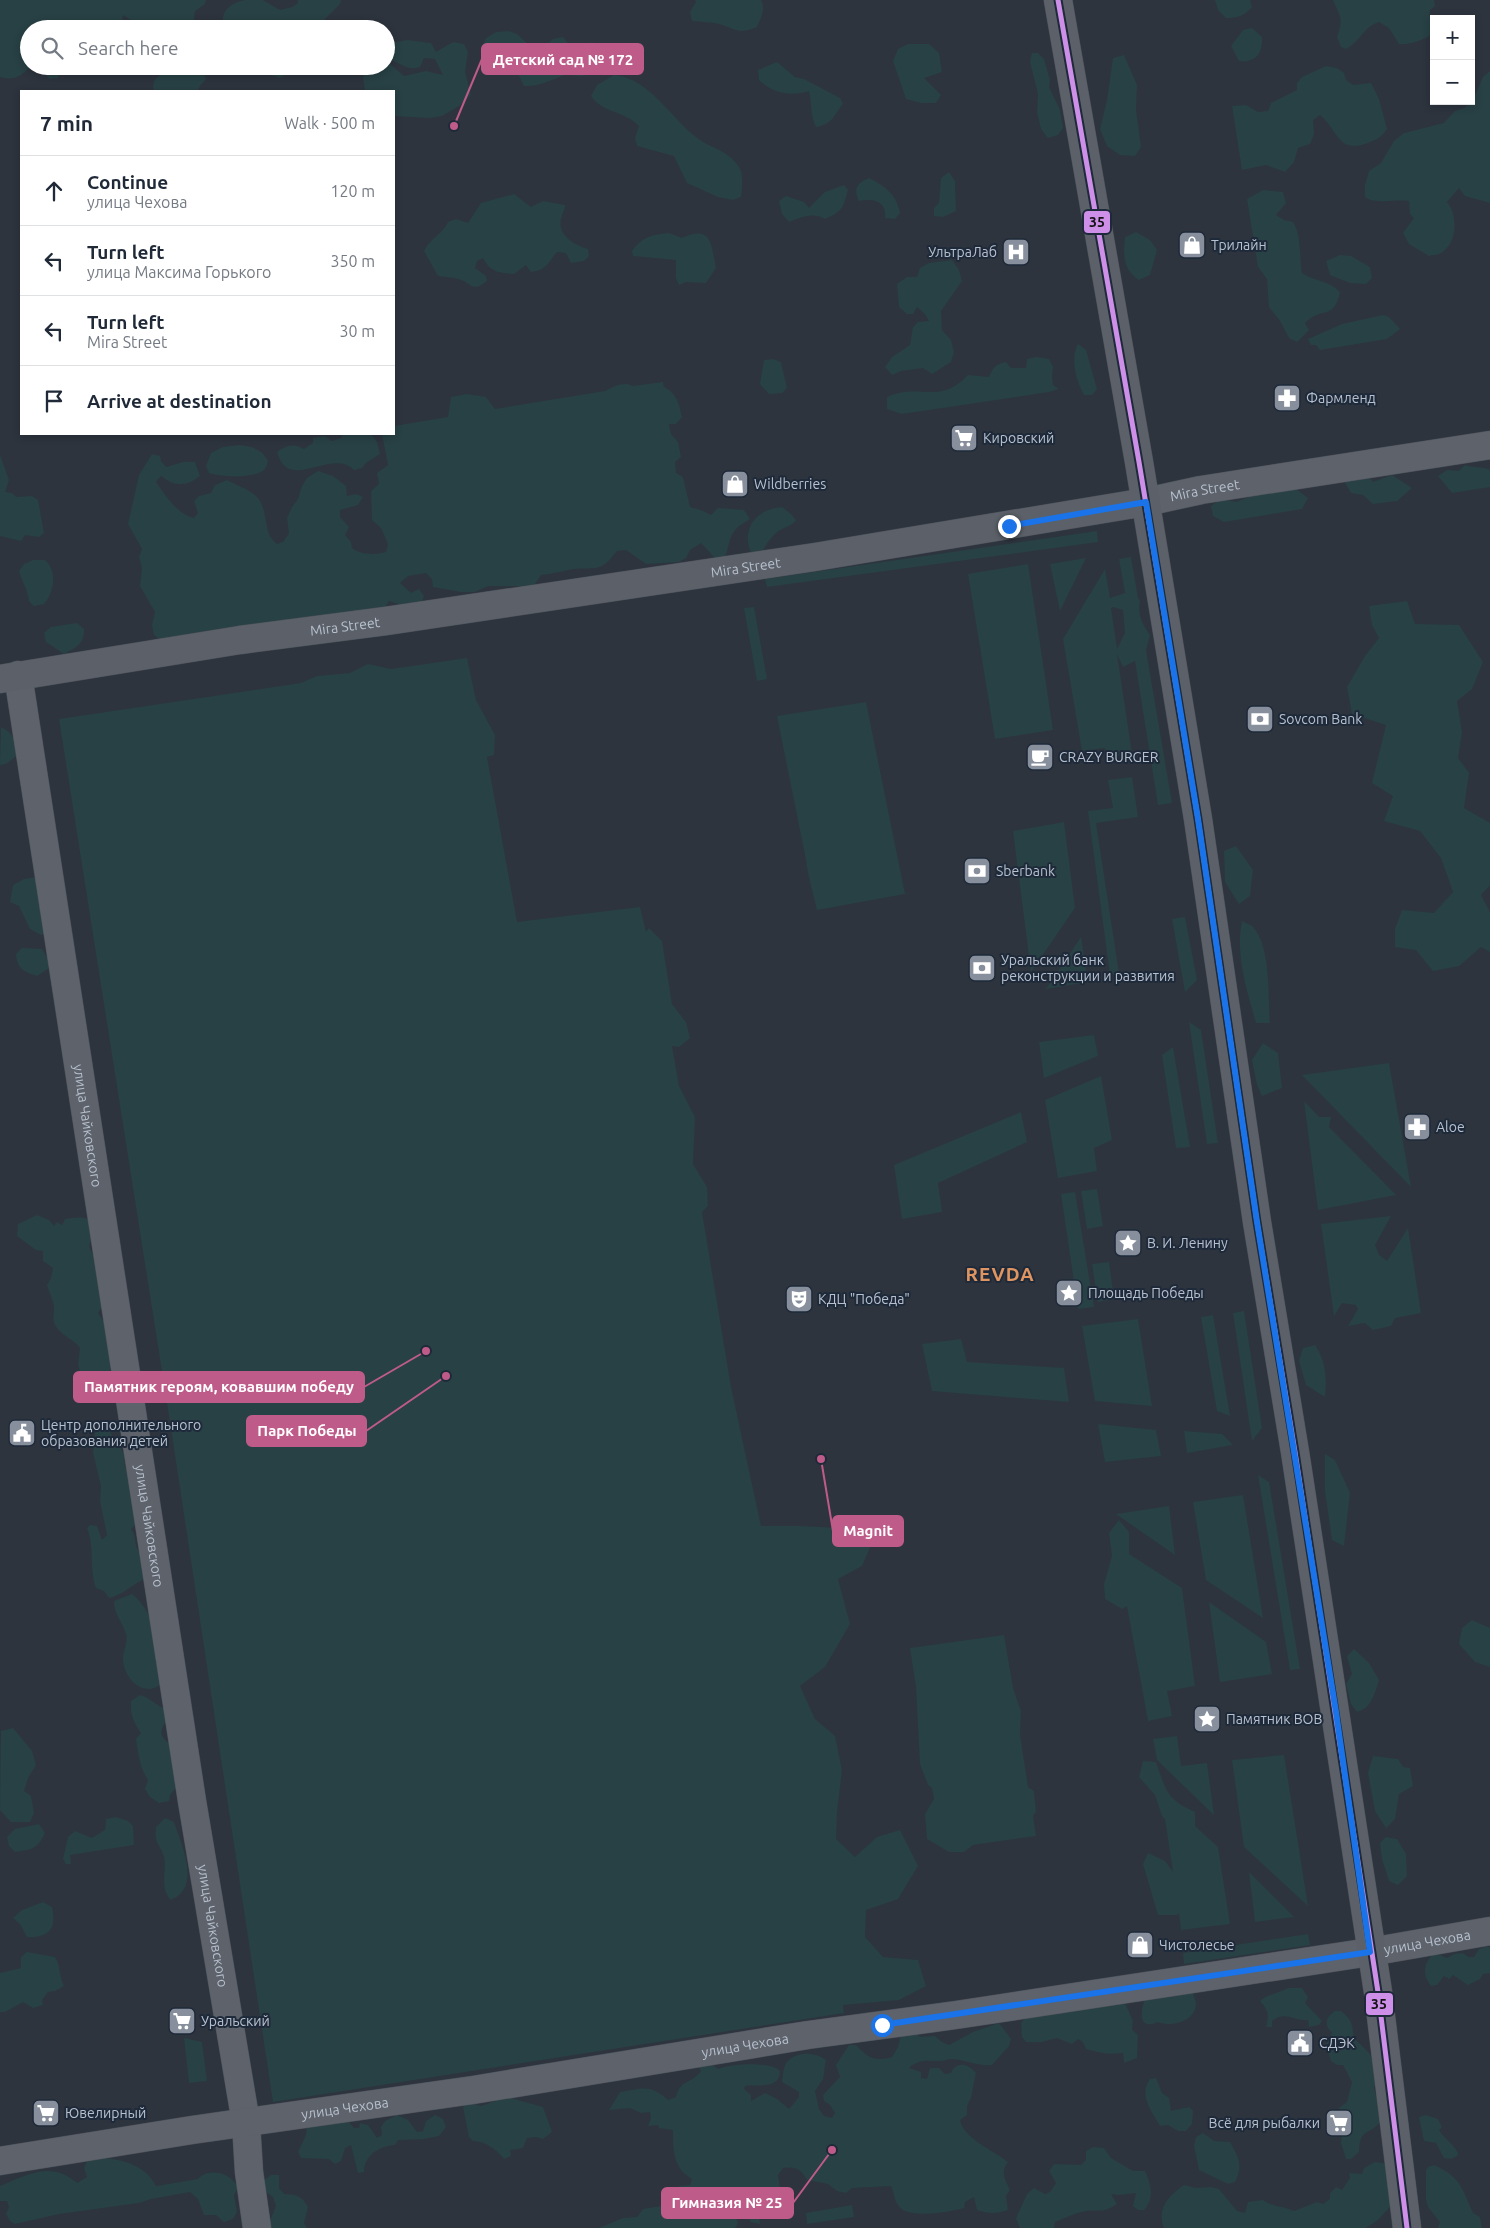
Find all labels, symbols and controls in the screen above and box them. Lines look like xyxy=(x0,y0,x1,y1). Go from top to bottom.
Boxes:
map controls xyxy=(1430,15,1475,105)
button: + xyxy=(1430,15,1475,60)
search box xyxy=(20,20,395,75)
icon: search xyxy=(38,34,66,62)
text: Search here xyxy=(78,37,178,59)
callout: Детский сад № 172 xyxy=(482,44,643,74)
text: Детский сад № 172 xyxy=(493,51,633,68)
button: − xyxy=(1430,60,1475,105)
text: 7 min xyxy=(40,111,93,135)
text: Walk · 500 m xyxy=(284,114,375,132)
text: Continue xyxy=(87,171,168,193)
icon: ahead xyxy=(40,177,68,205)
text: 120 m xyxy=(330,182,375,200)
text: улица Чехова xyxy=(87,193,187,211)
line badge: 35 xyxy=(1083,210,1111,234)
text: 35 xyxy=(1089,214,1105,230)
shop icon: Трилайн xyxy=(1177,230,1207,260)
hospital icon: УльтраЛаб xyxy=(1001,237,1031,267)
place label: Трилайн xyxy=(1211,237,1267,253)
text: Turn left xyxy=(87,241,165,263)
place label: УльтраЛаб xyxy=(928,244,997,260)
icon: left xyxy=(40,247,68,275)
text: 350 m xyxy=(330,252,375,270)
text: улица Максима Горького xyxy=(87,263,271,281)
text: Turn left xyxy=(87,311,165,333)
icon: left xyxy=(40,317,68,345)
text: 30 m xyxy=(339,322,375,340)
text: Mira Street xyxy=(87,333,167,351)
pharmacy icon: Фармленд xyxy=(1272,383,1302,413)
icon: arrive xyxy=(40,387,68,415)
text: Arrive at destination xyxy=(87,390,272,412)
place label: Фармленд xyxy=(1306,390,1376,406)
supermarket icon: Кировский xyxy=(949,423,979,453)
place label: Кировский xyxy=(983,430,1054,446)
shop icon: Wildberries xyxy=(720,469,750,499)
place label: Wildberries xyxy=(754,476,826,492)
street label: Mira Street xyxy=(1169,476,1241,505)
route end xyxy=(998,515,1021,538)
street label: Mira Street xyxy=(710,554,782,580)
street label: Mira Street xyxy=(309,614,381,639)
bank icon: Sovcom Bank xyxy=(1245,704,1275,734)
place label: Sovcom Bank xyxy=(1279,711,1362,727)
cafe icon: CRAZY BURGER xyxy=(1025,742,1055,772)
place label: CRAZY BURGER xyxy=(1059,749,1159,765)
bank icon: Sberbank xyxy=(962,856,992,886)
place label: Sberbank xyxy=(996,863,1055,879)
place label: Уральский банк реконструкции и развития xyxy=(1001,952,1175,984)
bank icon: Уральский банк реконструкции и развития xyxy=(967,953,997,983)
street label: улица Чайковского xyxy=(70,1063,105,1188)
pharmacy icon: Aloe xyxy=(1402,1112,1432,1142)
place label: Aloe xyxy=(1436,1119,1465,1135)
place icon: В. И. Ленину xyxy=(1113,1228,1143,1258)
place label: В. И. Ленину xyxy=(1147,1235,1228,1251)
district label: REVDA xyxy=(965,1263,1035,1285)
place icon: Площадь Победы xyxy=(1054,1278,1084,1308)
theatre icon: КДЦ "Победа" xyxy=(784,1284,814,1314)
place label: Площадь Победы xyxy=(1088,1285,1204,1301)
place label: КДЦ "Победа" xyxy=(818,1291,910,1307)
callout: Памятник героям, ковавшим победу xyxy=(74,1372,364,1402)
text: Памятник героям, ковавшим победу xyxy=(84,1378,354,1395)
callout: Парк Победы xyxy=(247,1416,366,1446)
place label: Центр дополнительного образования детей xyxy=(41,1417,201,1449)
public building icon: Центр дополнительного образования детей xyxy=(7,1418,37,1448)
text: Парк Победы xyxy=(257,1422,357,1439)
street label: улица Чайковского xyxy=(132,1463,167,1588)
callout: Magnit xyxy=(833,1516,903,1546)
text: Magnit xyxy=(843,1522,893,1539)
place icon: Памятник ВОВ xyxy=(1192,1704,1222,1734)
place label: Памятник ВОВ xyxy=(1226,1711,1322,1727)
street label: улица Чайковского xyxy=(195,1863,231,1988)
street label: улица Чехова xyxy=(1382,1927,1472,1957)
shop icon: Чистолесье xyxy=(1125,1930,1155,1960)
place label: Чистолесье xyxy=(1159,1937,1234,1953)
line badge: 35 xyxy=(1365,1992,1394,2016)
text: 35 xyxy=(1371,1996,1387,2012)
supermarket icon: Уральский xyxy=(167,2006,197,2036)
place label: Уральский xyxy=(201,2013,270,2029)
route start xyxy=(871,2014,894,2037)
public building icon: СДЭК xyxy=(1285,2028,1315,2058)
street label: улица Чехова xyxy=(700,2030,790,2060)
place label: СДЭК xyxy=(1319,2035,1355,2051)
street label: улица Чехова xyxy=(300,2094,390,2122)
supermarket icon: Ювелирный xyxy=(31,2098,61,2128)
place label: Ювелирный xyxy=(65,2105,146,2121)
supermarket icon: Всё для рыбалки xyxy=(1324,2108,1354,2138)
place label: Всё для рыбалки xyxy=(1209,2115,1320,2131)
callout: Гимназия № 25 xyxy=(662,2188,793,2218)
text: Гимназия № 25 xyxy=(671,2194,783,2211)

